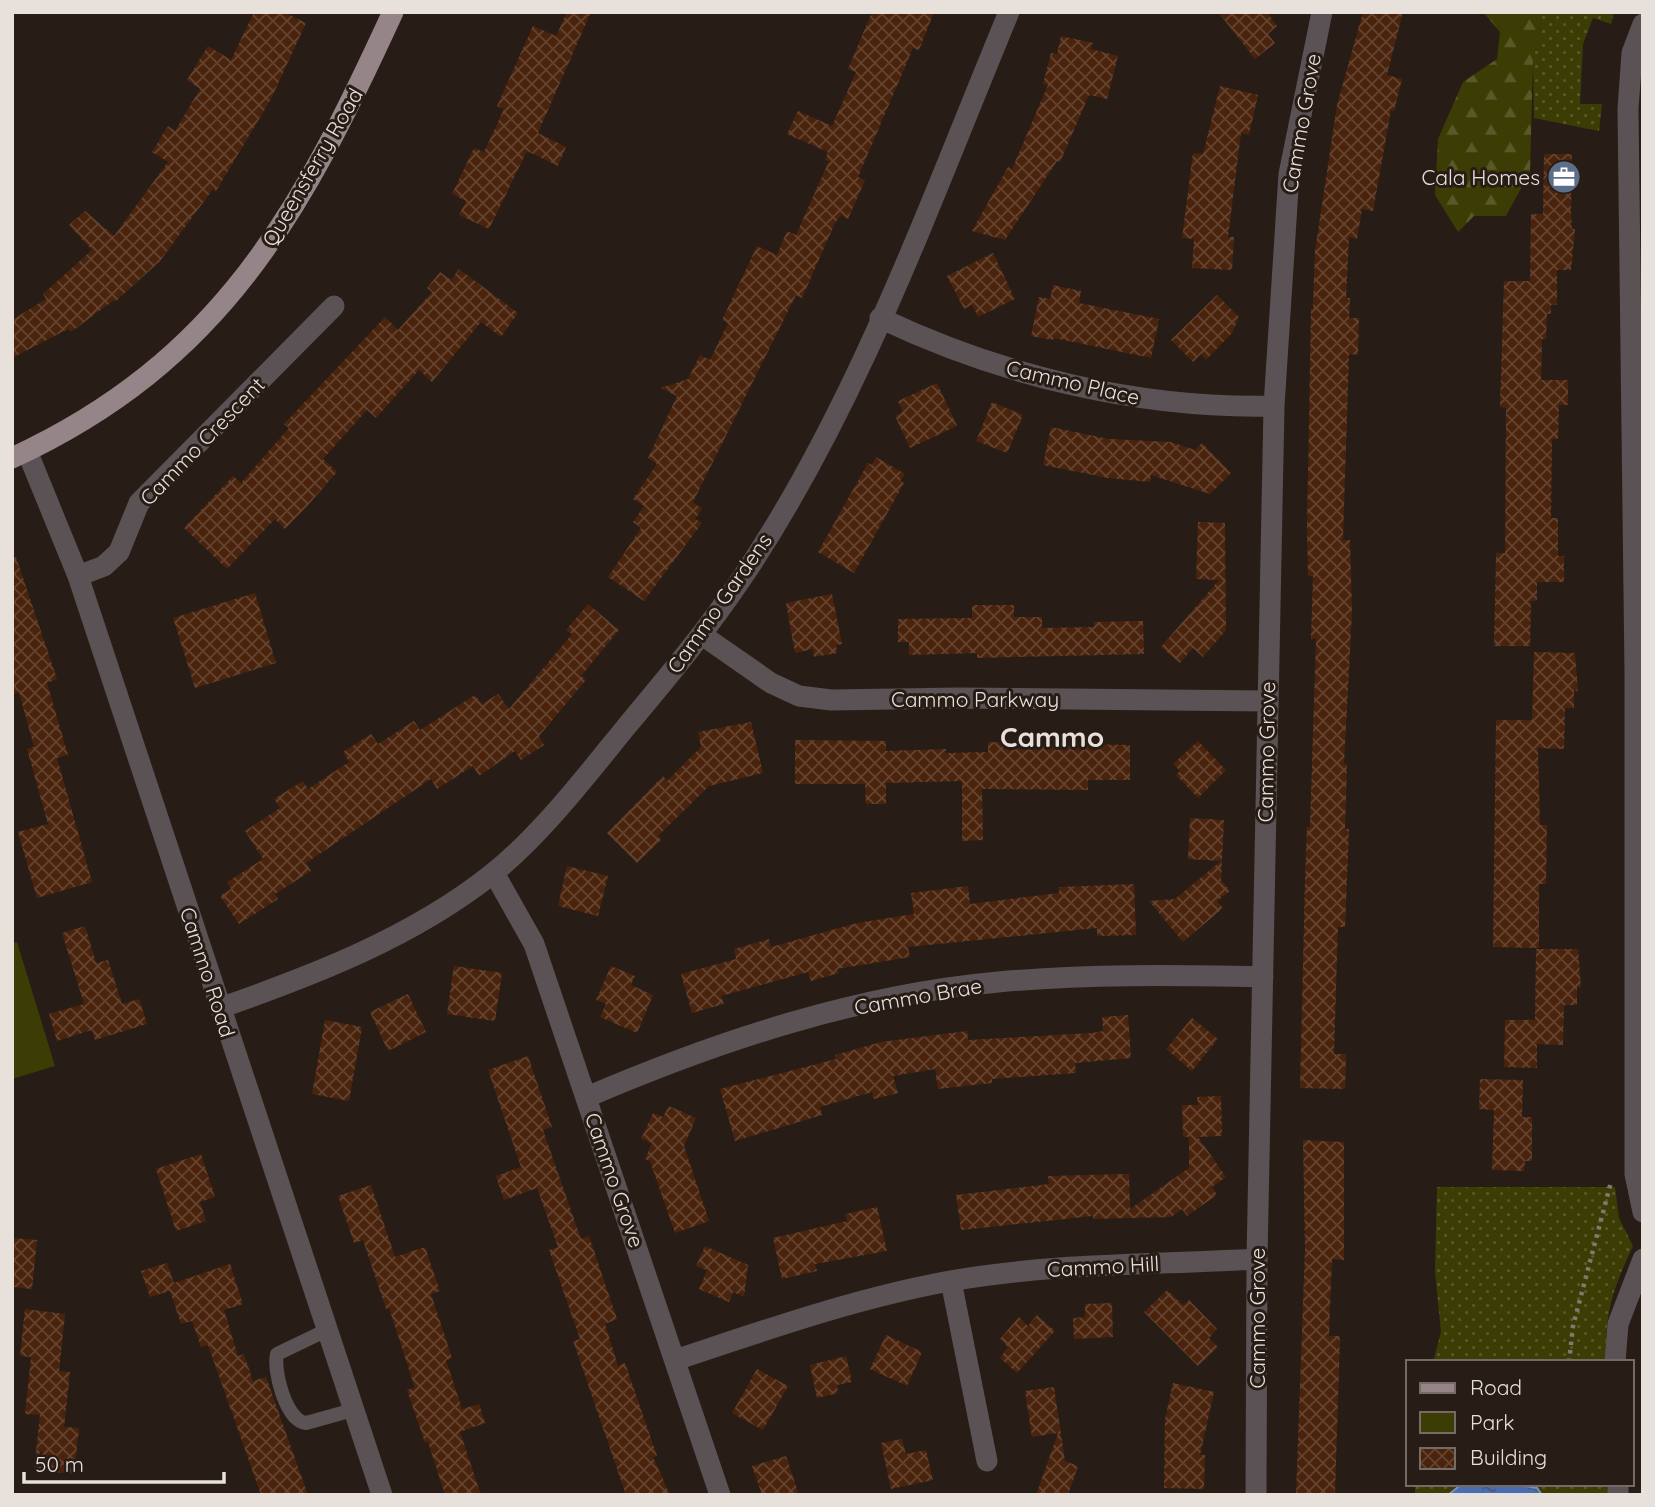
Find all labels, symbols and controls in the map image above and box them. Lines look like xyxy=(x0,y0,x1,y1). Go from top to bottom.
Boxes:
street label: Cammo Grove xyxy=(1276,51,1326,195)
street label: Queensferry Road xyxy=(256,83,368,251)
office icon: Cala Homes xyxy=(1545,158,1583,196)
place label: Cala Homes xyxy=(1422,164,1540,190)
street label: Cammo Place xyxy=(1004,354,1142,410)
street label: Cammo Crescent xyxy=(134,371,270,511)
street label: Cammo Gardens xyxy=(661,528,777,678)
street label: Cammo Grove xyxy=(1252,681,1280,823)
street label: Cammo Parkway xyxy=(891,686,1059,712)
district label: Cammo xyxy=(1000,719,1104,754)
street label: Cammo Road xyxy=(175,904,241,1040)
street label: Cammo Brae xyxy=(852,972,984,1020)
street label: Cammo Grove xyxy=(580,1109,650,1251)
street label: Cammo Grove xyxy=(1244,1248,1270,1388)
street label: Cammo Hill xyxy=(1046,1250,1160,1282)
legend xyxy=(1406,1360,1634,1486)
text: Road xyxy=(1470,1374,1522,1400)
text: Park xyxy=(1470,1409,1514,1435)
scale bar xyxy=(24,1440,224,1484)
text: Building xyxy=(1470,1444,1547,1470)
text: 50 m xyxy=(35,1451,84,1477)

